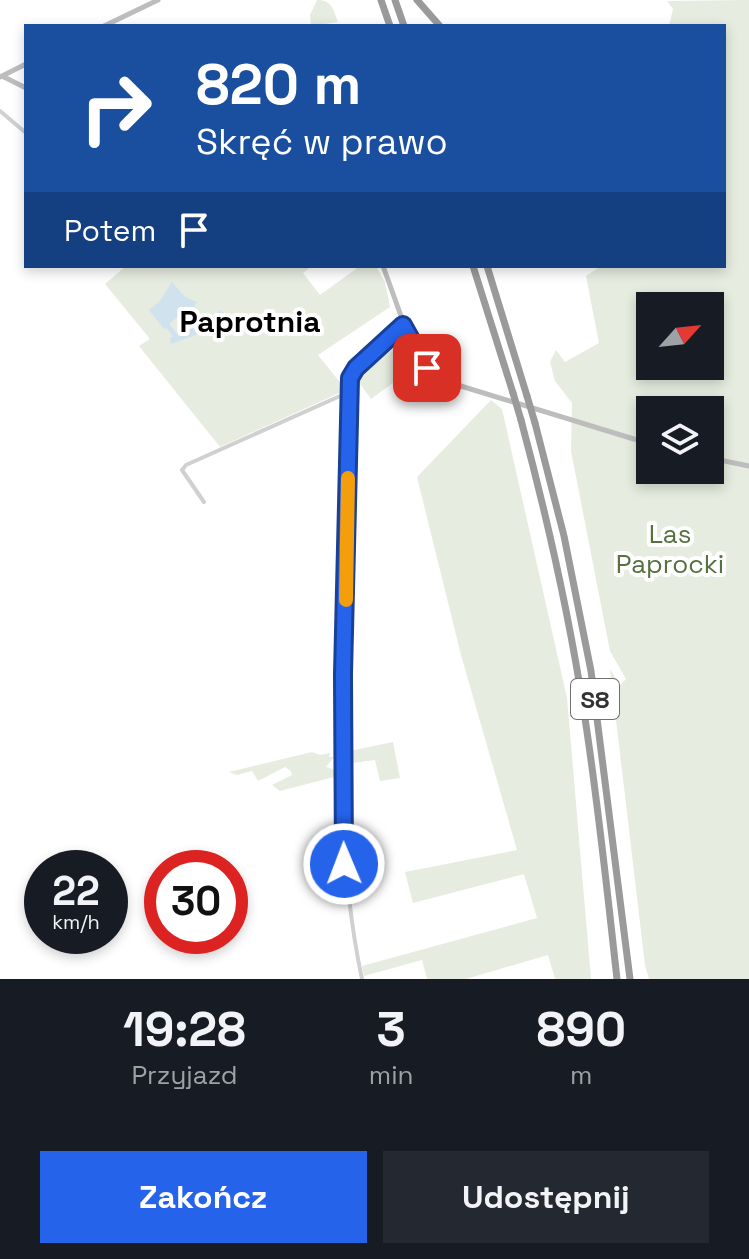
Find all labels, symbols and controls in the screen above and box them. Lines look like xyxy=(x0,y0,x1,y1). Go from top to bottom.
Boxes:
text: 820 m xyxy=(196,49,361,120)
icon: right xyxy=(64,56,168,160)
text: Skręć w prawo xyxy=(196,119,448,165)
icon: arrive xyxy=(172,208,216,252)
text: Potem xyxy=(64,211,156,250)
north arrow xyxy=(636,292,724,380)
map controls xyxy=(636,292,724,484)
district label: Paprotnia xyxy=(180,302,321,341)
pin xyxy=(393,334,461,402)
icon: arrive xyxy=(405,346,449,390)
button: layers xyxy=(636,396,724,484)
park label: Las Paprocki xyxy=(616,517,724,581)
road number: S8 xyxy=(571,679,619,719)
position arrow xyxy=(302,822,386,906)
speed limit sign: 30 xyxy=(144,850,248,954)
text: 22 xyxy=(52,866,100,917)
text: km/h xyxy=(52,909,100,935)
text: 19:28 xyxy=(123,999,246,1060)
text: 3 xyxy=(377,999,406,1060)
text: 890 xyxy=(536,999,626,1060)
text: Przyjazd xyxy=(131,1058,237,1092)
text: min xyxy=(369,1058,414,1092)
text: m xyxy=(570,1058,592,1092)
button: Zakończ xyxy=(40,1151,367,1243)
button: Udostępnij xyxy=(383,1151,709,1243)

